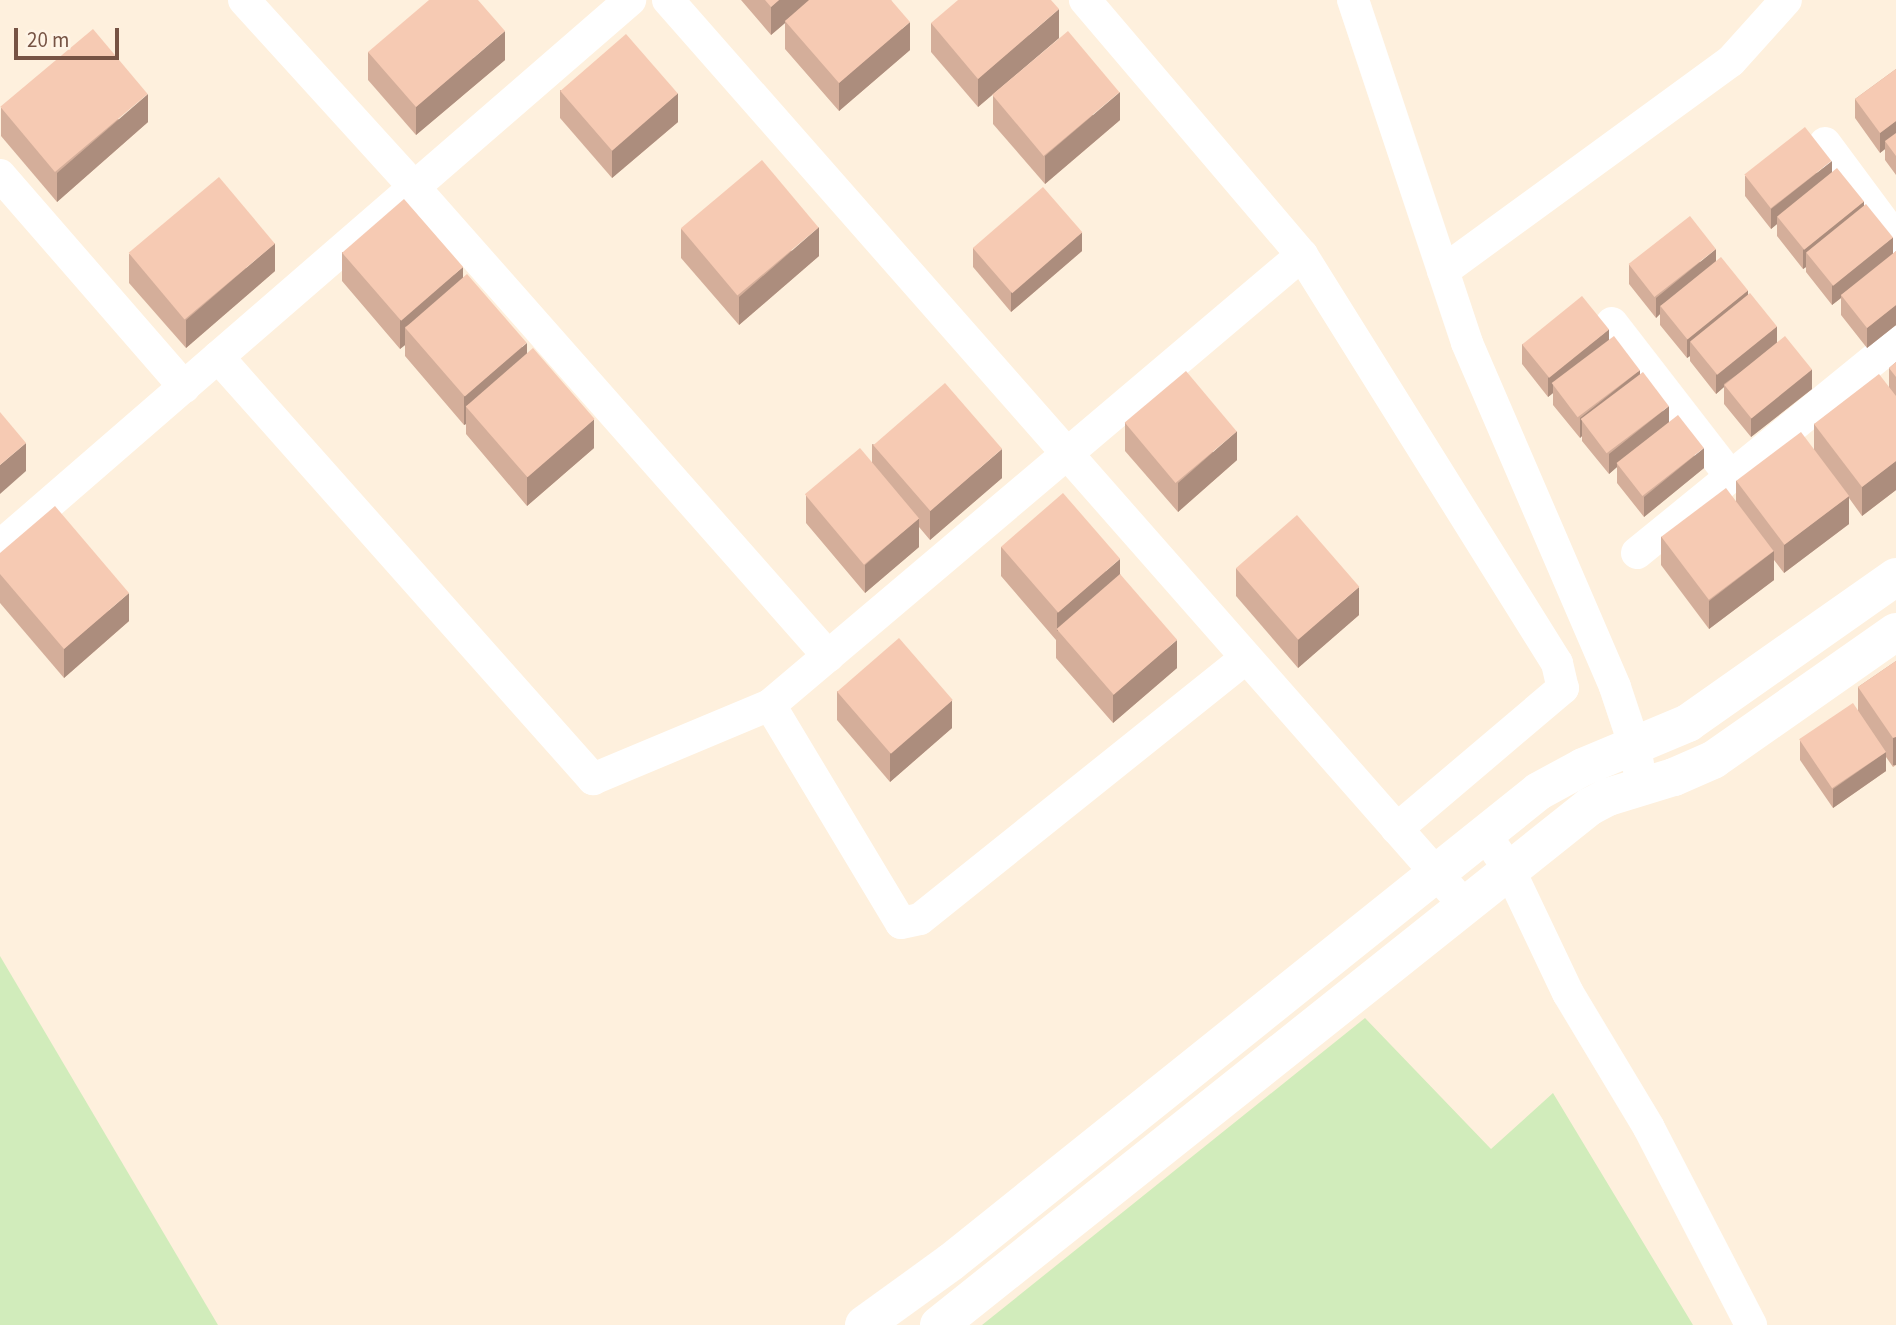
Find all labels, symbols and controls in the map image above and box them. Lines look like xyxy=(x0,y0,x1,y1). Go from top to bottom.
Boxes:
scale bar xyxy=(18,14,122,58)
text: 20 m xyxy=(27,25,69,55)

